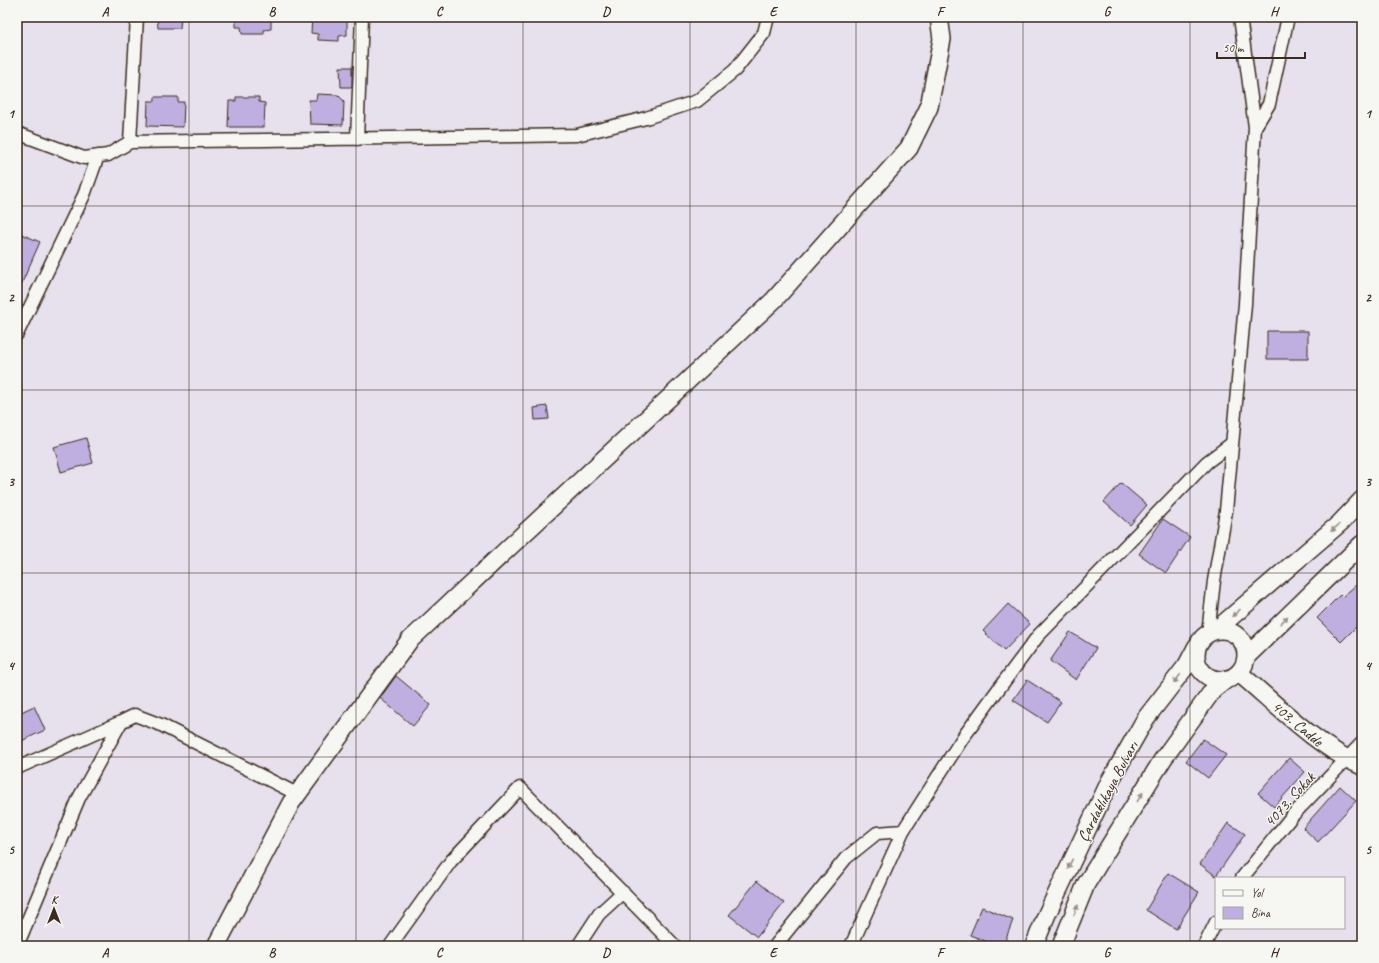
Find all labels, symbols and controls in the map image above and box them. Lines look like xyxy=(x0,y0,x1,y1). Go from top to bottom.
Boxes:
text: A xyxy=(102,4,110,20)
text: B xyxy=(269,4,277,20)
text: C xyxy=(436,4,444,20)
text: D xyxy=(602,4,611,20)
text: E xyxy=(770,4,779,20)
text: F xyxy=(937,4,946,20)
text: G xyxy=(1104,4,1112,20)
text: H xyxy=(1270,4,1280,20)
scale bar xyxy=(1217,34,1305,60)
text: 50 m xyxy=(1223,40,1245,56)
text: 1 xyxy=(8,106,16,122)
text: 1 xyxy=(1365,106,1373,122)
text: 2 xyxy=(8,290,15,306)
text: 2 xyxy=(1365,290,1372,306)
text: 3 xyxy=(8,474,15,490)
text: 3 xyxy=(1365,474,1372,490)
one-way arrow xyxy=(1330,523,1340,533)
one-way arrow xyxy=(1231,608,1241,617)
one-way arrow xyxy=(1279,616,1289,625)
text: 4 xyxy=(8,658,16,674)
text: 4 xyxy=(1365,658,1373,674)
one-way arrow xyxy=(1173,674,1181,684)
street label: 403. Cadde xyxy=(1268,697,1329,752)
street label: Çardaklıkaya Bulvarı xyxy=(1073,737,1143,845)
street label: 4073. Sokak xyxy=(1260,767,1320,831)
one-way arrow xyxy=(1136,791,1143,803)
text: 5 xyxy=(8,842,15,858)
text: 5 xyxy=(1365,842,1372,858)
one-way arrow xyxy=(1067,858,1073,870)
legend xyxy=(1215,877,1345,929)
text: Yol xyxy=(1251,885,1265,901)
north arrow xyxy=(34,889,74,929)
text: K xyxy=(51,892,59,906)
one-way arrow xyxy=(1073,904,1079,915)
text: Bina xyxy=(1251,905,1271,921)
text: A xyxy=(102,945,110,961)
text: B xyxy=(269,945,277,961)
text: C xyxy=(436,945,444,961)
text: D xyxy=(602,945,611,961)
text: E xyxy=(770,945,779,961)
text: F xyxy=(937,945,946,961)
text: G xyxy=(1104,945,1112,961)
text: H xyxy=(1270,945,1280,961)

